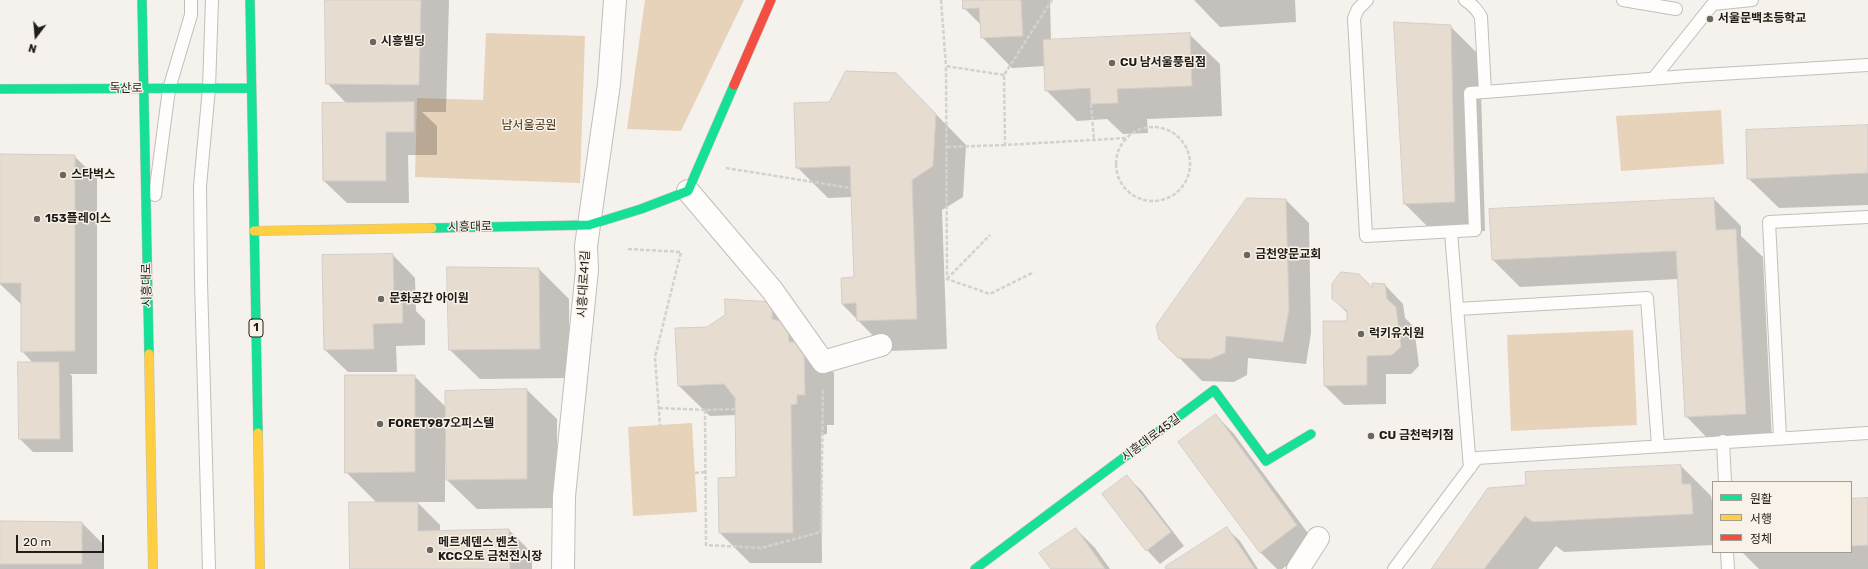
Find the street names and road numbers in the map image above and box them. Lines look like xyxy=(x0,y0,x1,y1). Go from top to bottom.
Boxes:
street label: 독산로 xyxy=(109,82,143,96)
street label: 시흥대로 xyxy=(448,219,492,235)
street label: 시흥대로41길 xyxy=(575,250,593,318)
street label: 시흥대로 xyxy=(139,263,155,307)
road number: 1 xyxy=(249,319,263,337)
street label: 시흥대로45길 xyxy=(1119,411,1183,465)

